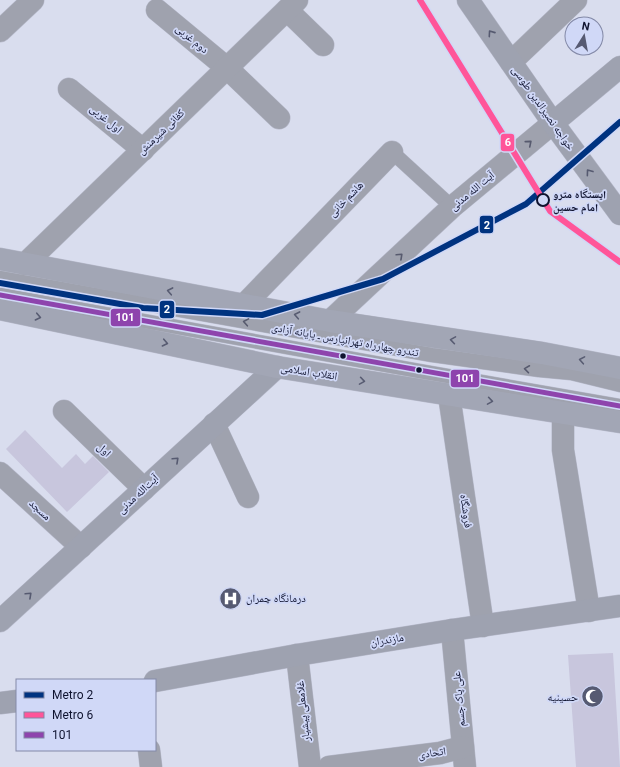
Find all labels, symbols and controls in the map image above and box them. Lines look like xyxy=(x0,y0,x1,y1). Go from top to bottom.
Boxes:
north arrow xyxy=(564,16,604,56)
text: N xyxy=(581,20,591,34)
street label: دوم غربی xyxy=(173,22,211,57)
one-way arrow xyxy=(488,30,496,37)
street label: خواجه نصیرالدین طوسی xyxy=(509,63,577,153)
street label: اول غربی xyxy=(87,102,125,136)
street label: کفائی شیرمنش xyxy=(135,106,187,158)
line badge: 6 xyxy=(500,133,515,152)
text: 6 xyxy=(505,136,511,149)
one-way arrow xyxy=(524,140,532,147)
street label: آیت الله مدنی xyxy=(447,168,497,213)
one-way arrow xyxy=(587,169,594,176)
street label: هاشم خانی xyxy=(326,178,367,220)
place label: ایستگاه مترو امام حسین xyxy=(553,188,606,215)
marker: ایستگاه مترو امام حسین xyxy=(536,193,550,207)
line badge: 2 xyxy=(479,215,494,234)
text: 2 xyxy=(484,219,490,232)
one-way arrow xyxy=(395,254,403,261)
one-way arrow xyxy=(167,287,173,296)
line badge: 2 xyxy=(159,300,175,319)
text: 2 xyxy=(164,303,170,316)
line badge: 101 xyxy=(110,308,141,327)
text: 101 xyxy=(116,311,134,324)
one-way arrow xyxy=(294,311,301,320)
one-way arrow xyxy=(35,313,41,321)
one-way arrow xyxy=(243,318,250,327)
street label: تندرو چهارراه تهرانپارس ـ پایانه آزادی xyxy=(270,321,420,360)
one-way arrow xyxy=(450,336,457,345)
one-way arrow xyxy=(162,339,169,347)
unlabelled marker xyxy=(338,351,348,361)
one-way arrow xyxy=(579,357,585,365)
street label: انقلاب اسلامی xyxy=(280,361,338,383)
unlabelled marker xyxy=(414,365,424,375)
one-way arrow xyxy=(523,365,530,374)
line badge: 101 xyxy=(450,369,480,388)
text: 101 xyxy=(456,372,474,385)
one-way arrow xyxy=(359,376,365,384)
one-way arrow xyxy=(487,396,493,405)
street label: اول xyxy=(94,440,114,460)
one-way arrow xyxy=(171,457,179,464)
street label: آیت‌الله مدنی xyxy=(115,472,161,516)
street label: فروشگاه xyxy=(457,493,475,529)
street label: مسجد xyxy=(26,497,54,523)
hospital icon: درمانگاه چمران xyxy=(218,585,244,611)
one-way arrow xyxy=(24,592,32,600)
place label: درمانگاه چمران xyxy=(246,592,306,605)
street label: مازندران xyxy=(369,631,405,649)
street label: علی پاک جسم xyxy=(450,670,469,727)
legend xyxy=(16,679,156,751)
street label: غلامعلی پیشیار xyxy=(293,680,313,743)
mosque icon: حسینیه xyxy=(580,684,606,710)
text: Metro 2 xyxy=(52,688,94,702)
place label: حسینیه xyxy=(548,691,578,704)
text: Metro 6 xyxy=(52,708,94,722)
text: 101 xyxy=(52,728,72,742)
street label: اتحادی xyxy=(417,744,447,762)

